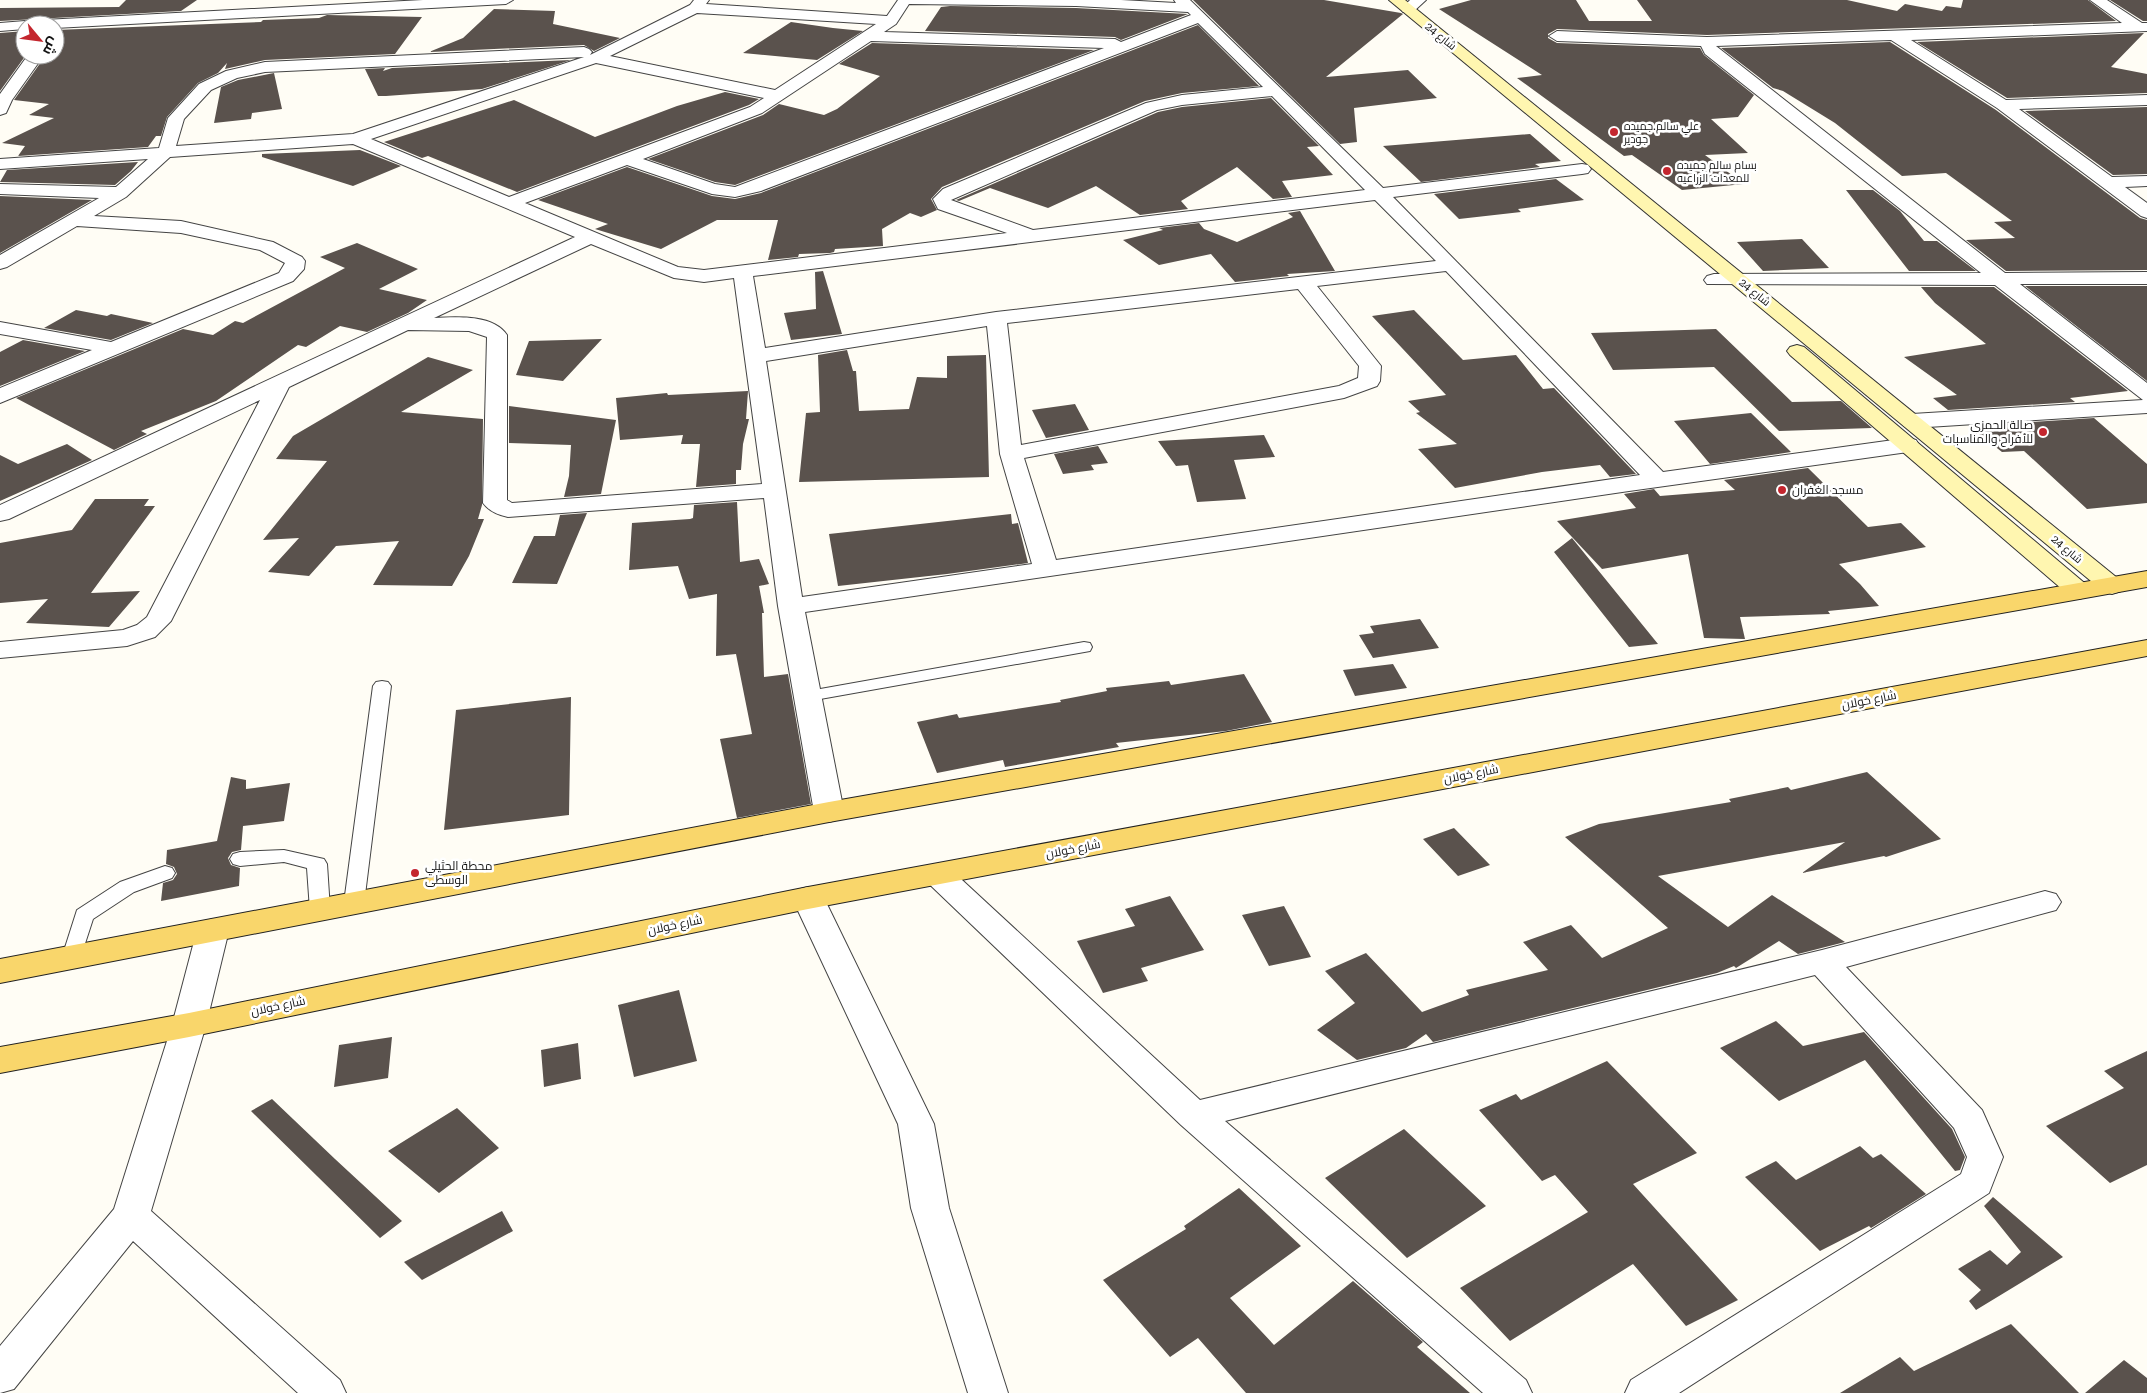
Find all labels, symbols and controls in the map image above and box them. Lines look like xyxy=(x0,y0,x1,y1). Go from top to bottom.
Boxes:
north arrow xyxy=(15,15,65,65)
street label: شارع 24 xyxy=(1422,20,1459,54)
text: ش xyxy=(39,34,63,58)
place label: علي سالم.جميده جودير xyxy=(1623,120,1699,146)
marker: علي سالم.جميده جودير xyxy=(1608,126,1620,138)
place label: بسام سالم جميده للمعدات الزراعيه xyxy=(1677,159,1757,185)
marker: بسام سالم جميده للمعدات الزراعيه xyxy=(1661,165,1673,177)
street label: شارع 24 xyxy=(1736,276,1773,310)
place label: صالة الحمزي للأفراح والمناسبات xyxy=(1943,418,2033,447)
marker: صالة الحمزي للأفراح والمناسبات xyxy=(2037,426,2049,438)
place label: مسجد الغفران xyxy=(1792,483,1863,497)
marker: مسجد الغفران xyxy=(1776,484,1788,496)
street label: شارع 24 xyxy=(2048,533,2085,567)
street label: شارع خولان xyxy=(1840,688,1898,713)
street label: شارع خولان xyxy=(1442,762,1500,787)
street label: شارع خولان xyxy=(1044,837,1102,862)
place label: محطة الحثيلي الوسطى xyxy=(425,859,492,887)
marker: محطة الحثيلي الوسطى xyxy=(409,867,421,879)
street label: شارع خولان xyxy=(646,912,704,939)
street label: شارع خولان xyxy=(249,993,307,1020)

